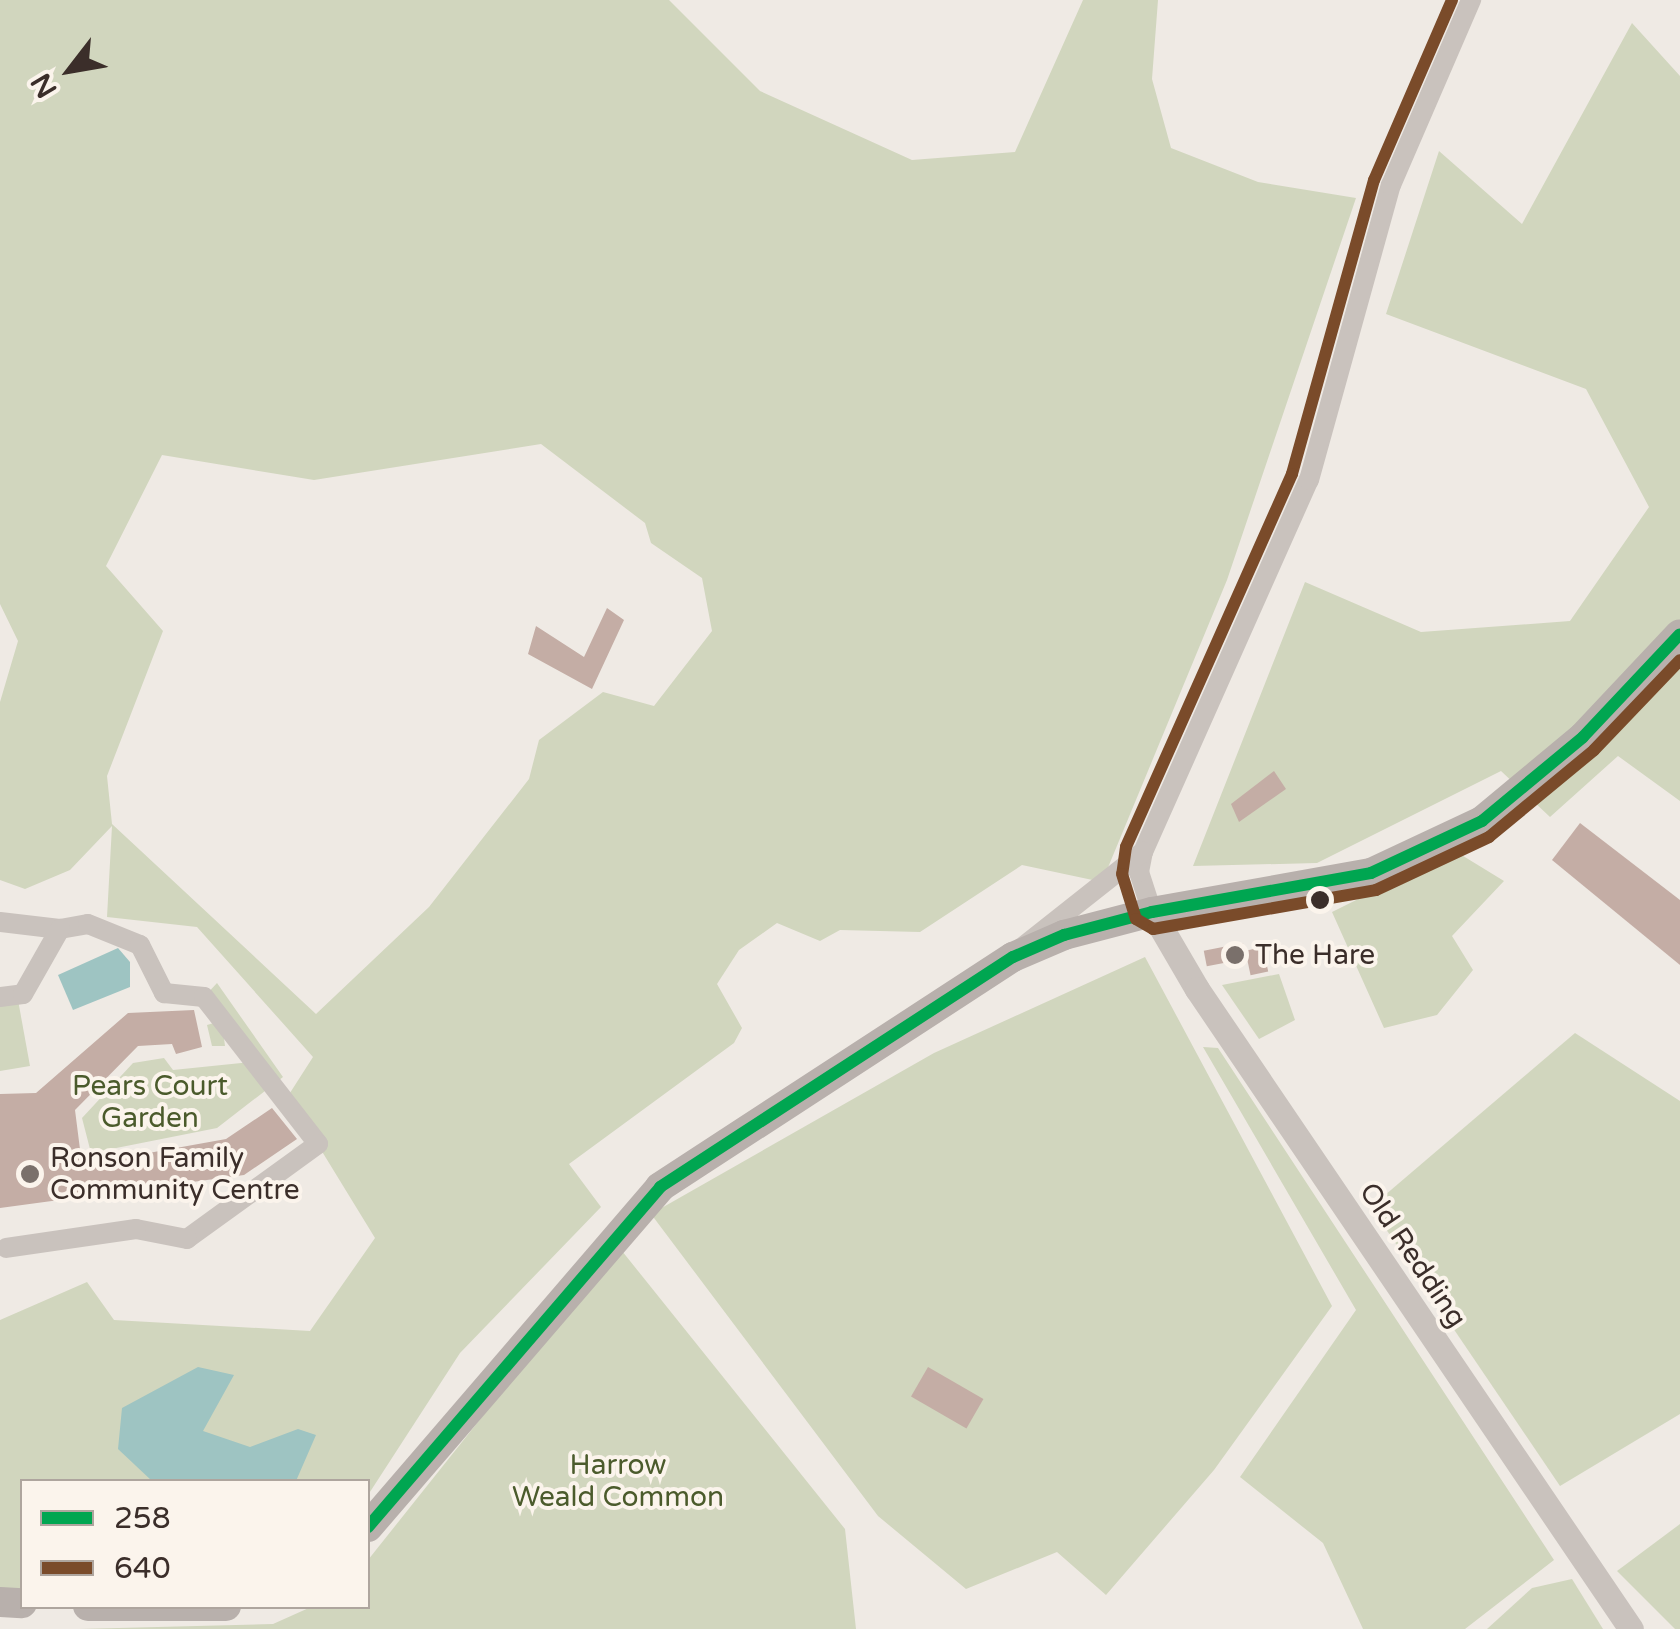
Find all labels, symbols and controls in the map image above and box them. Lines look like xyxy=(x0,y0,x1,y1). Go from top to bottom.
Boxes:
north arrow xyxy=(20,20,120,120)
text: N xyxy=(24,67,65,104)
unlabelled marker xyxy=(1310,890,1330,910)
place label: The Hare xyxy=(1255,938,1375,972)
marker: The Hare xyxy=(1224,944,1246,966)
park label: Pears Court Garden xyxy=(72,1069,228,1135)
place label: Ronson Family Community Centre xyxy=(50,1141,300,1207)
marker: Ronson Family Community Centre xyxy=(19,1163,41,1185)
street label: Old Redding xyxy=(1352,1176,1474,1334)
park label: Harrow Weald Common xyxy=(512,1448,724,1514)
legend xyxy=(20,1479,370,1609)
text: 258 xyxy=(114,1500,171,1537)
text: 640 xyxy=(114,1550,171,1587)

